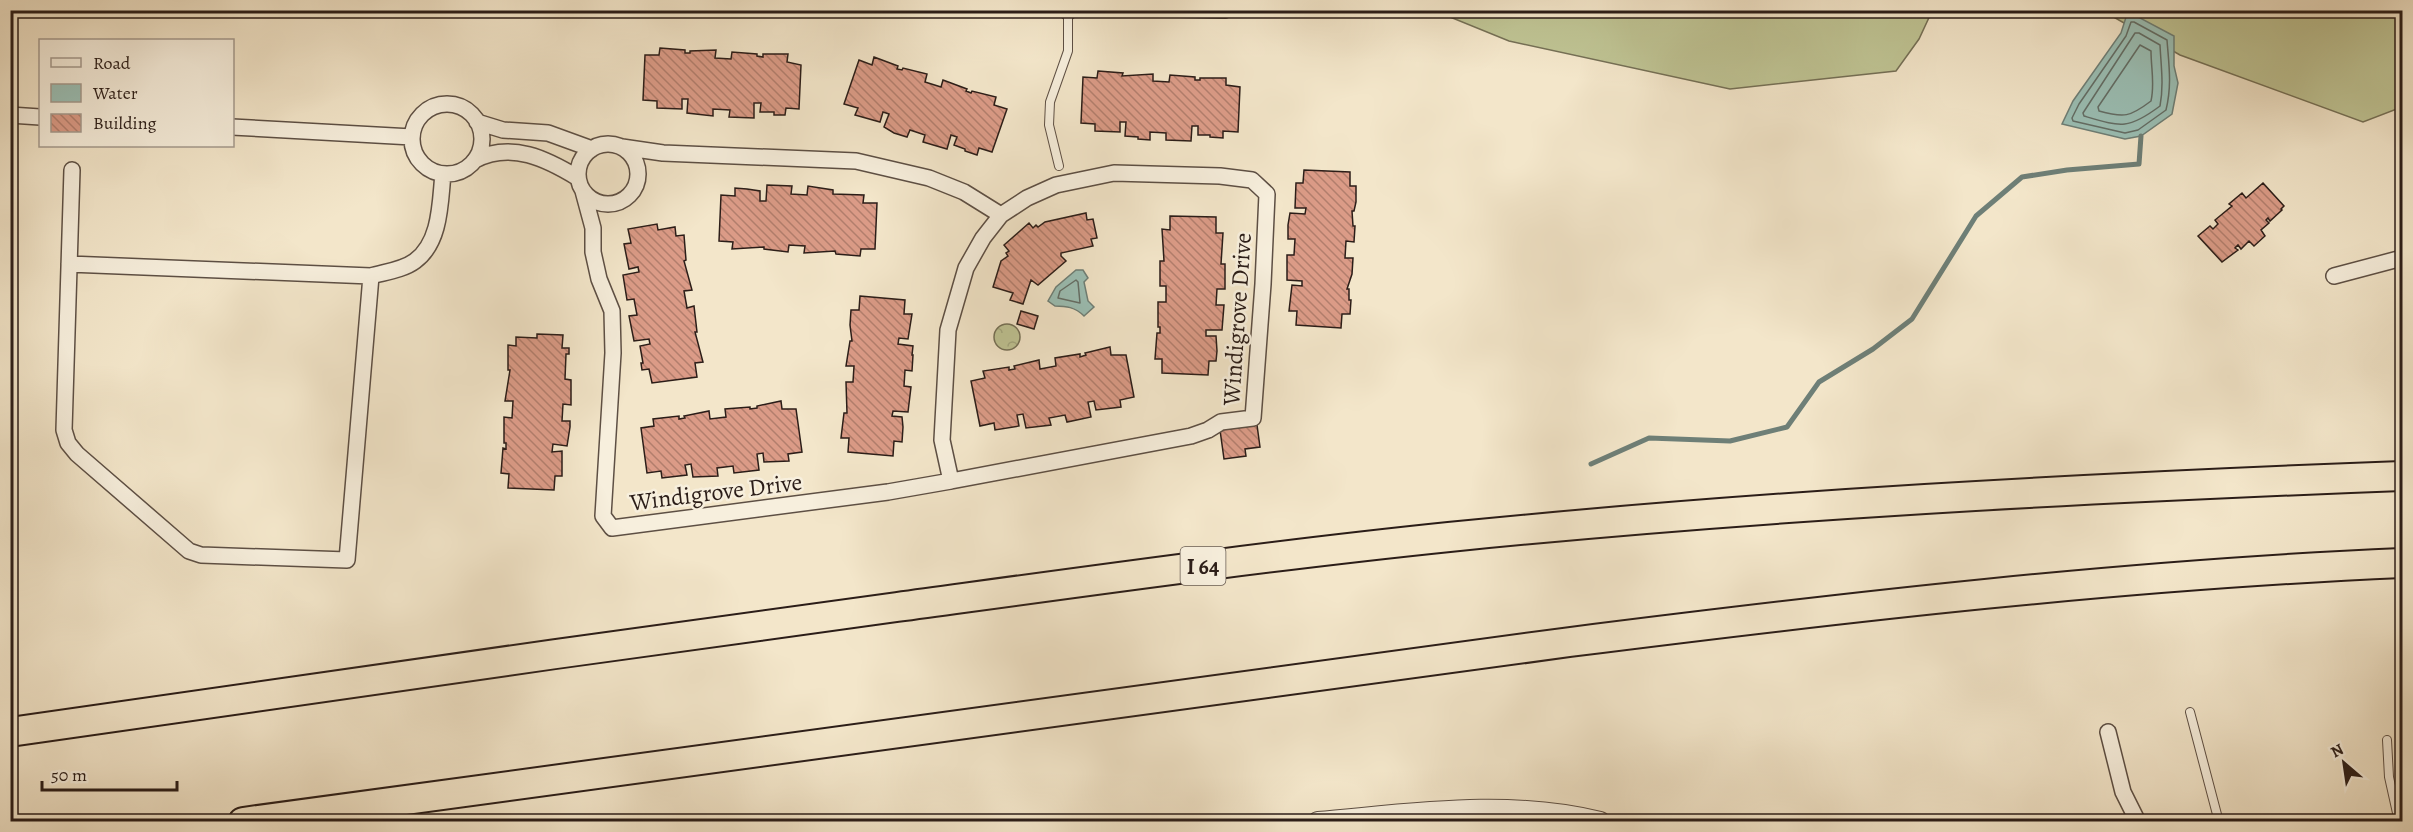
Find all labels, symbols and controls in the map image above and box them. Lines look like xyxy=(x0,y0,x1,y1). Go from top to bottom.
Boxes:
legend xyxy=(39,39,234,147)
text: Road xyxy=(93,51,131,75)
text: Water xyxy=(92,81,138,105)
text: Building xyxy=(93,111,157,135)
street label: Windigrove Drive xyxy=(1215,231,1259,408)
street label: Windigrove Drive xyxy=(627,466,804,519)
road number: I 64 xyxy=(1180,547,1226,585)
north arrow xyxy=(2314,733,2374,793)
text: N xyxy=(2327,738,2348,763)
scale bar xyxy=(42,754,177,792)
text: 50 m xyxy=(51,763,87,787)

